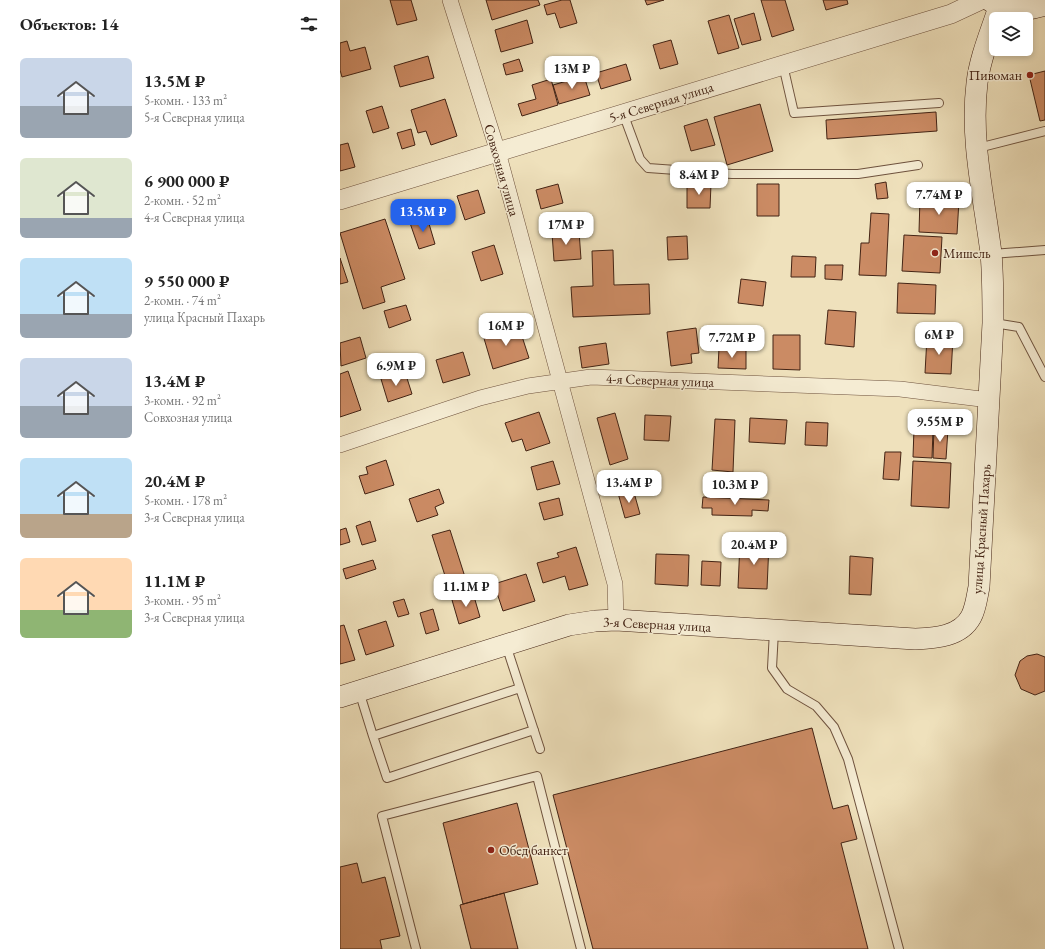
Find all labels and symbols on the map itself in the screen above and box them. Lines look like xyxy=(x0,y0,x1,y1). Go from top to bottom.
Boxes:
pin: 13M ₽ xyxy=(544,56,600,90)
place label: Пивоман xyxy=(969,66,1022,84)
marker: Пивоман xyxy=(1025,70,1035,80)
street label: 5-я Северная улица xyxy=(607,77,716,126)
street label: Совхозная улица xyxy=(480,122,524,219)
pin: 8.4M ₽ xyxy=(666,162,732,196)
pin: 7.74M ₽ xyxy=(902,182,976,216)
pin: 13.5M ₽ xyxy=(386,199,460,233)
pin: 17M ₽ xyxy=(538,212,594,246)
place label: Мишель xyxy=(943,244,991,262)
marker: Мишель xyxy=(930,248,940,258)
pin: 16M ₽ xyxy=(478,313,534,347)
pin: 6M ₽ xyxy=(915,322,963,356)
pin: 7.72M ₽ xyxy=(695,325,769,359)
pin: 6.9M ₽ xyxy=(363,353,429,387)
street label: 4-я Северная улица xyxy=(606,369,715,391)
pin: 9.55M ₽ xyxy=(903,409,977,443)
street label: улица Красный Пахарь xyxy=(967,463,995,595)
pin: 13.4M ₽ xyxy=(592,470,666,504)
pin: 10.3M ₽ xyxy=(698,472,772,506)
pin: 20.4M ₽ xyxy=(717,532,791,566)
pin: 11.1M ₽ xyxy=(429,574,503,608)
street label: 3-я Северная улица xyxy=(602,612,712,636)
place label: Обед банкет xyxy=(499,841,568,859)
marker: Обед банкет xyxy=(486,845,496,855)

